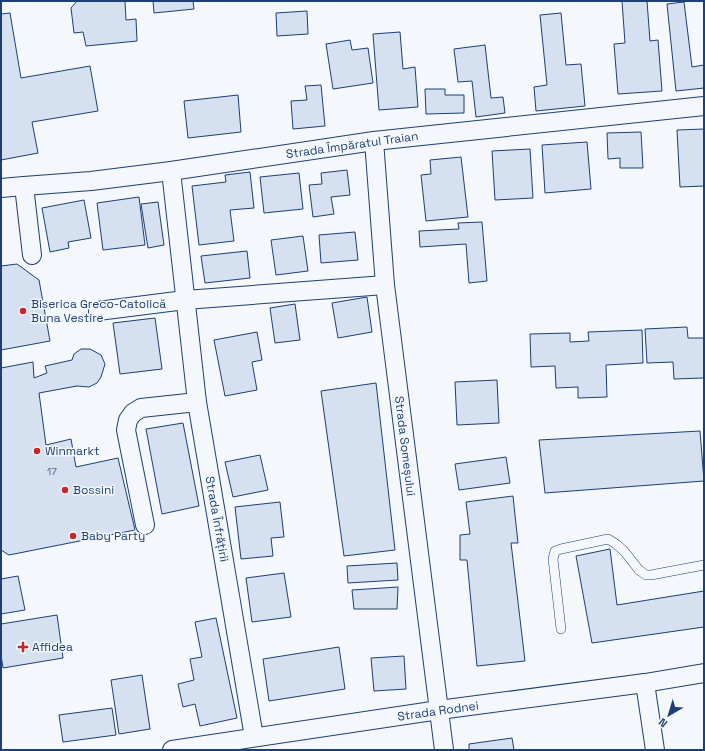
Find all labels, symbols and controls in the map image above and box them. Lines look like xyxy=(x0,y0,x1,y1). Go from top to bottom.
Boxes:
street label: Strada Împăratul Traian xyxy=(285,128,419,162)
place label: Biserica Greco-Catolică Buna Vestire xyxy=(31,296,166,326)
marker: Biserica Greco-Catolică Buna Vestire xyxy=(18,306,28,316)
street label: Strada Someșului xyxy=(391,395,419,497)
place label: Winmarkt xyxy=(45,443,100,459)
marker: Winmarkt xyxy=(32,446,42,456)
house number: 17 xyxy=(47,465,57,478)
street label: Strada Înfrățirii xyxy=(202,475,232,563)
place label: Bossini xyxy=(73,482,114,498)
marker: Bossini xyxy=(60,485,70,495)
place label: Baby Party xyxy=(81,528,145,544)
marker: Baby Party xyxy=(68,531,78,541)
place label: Affidea xyxy=(32,639,73,655)
marker: Affidea xyxy=(17,641,29,653)
north arrow xyxy=(649,695,689,735)
street label: Strada Rodnei xyxy=(396,697,480,725)
text: N xyxy=(656,715,670,731)

